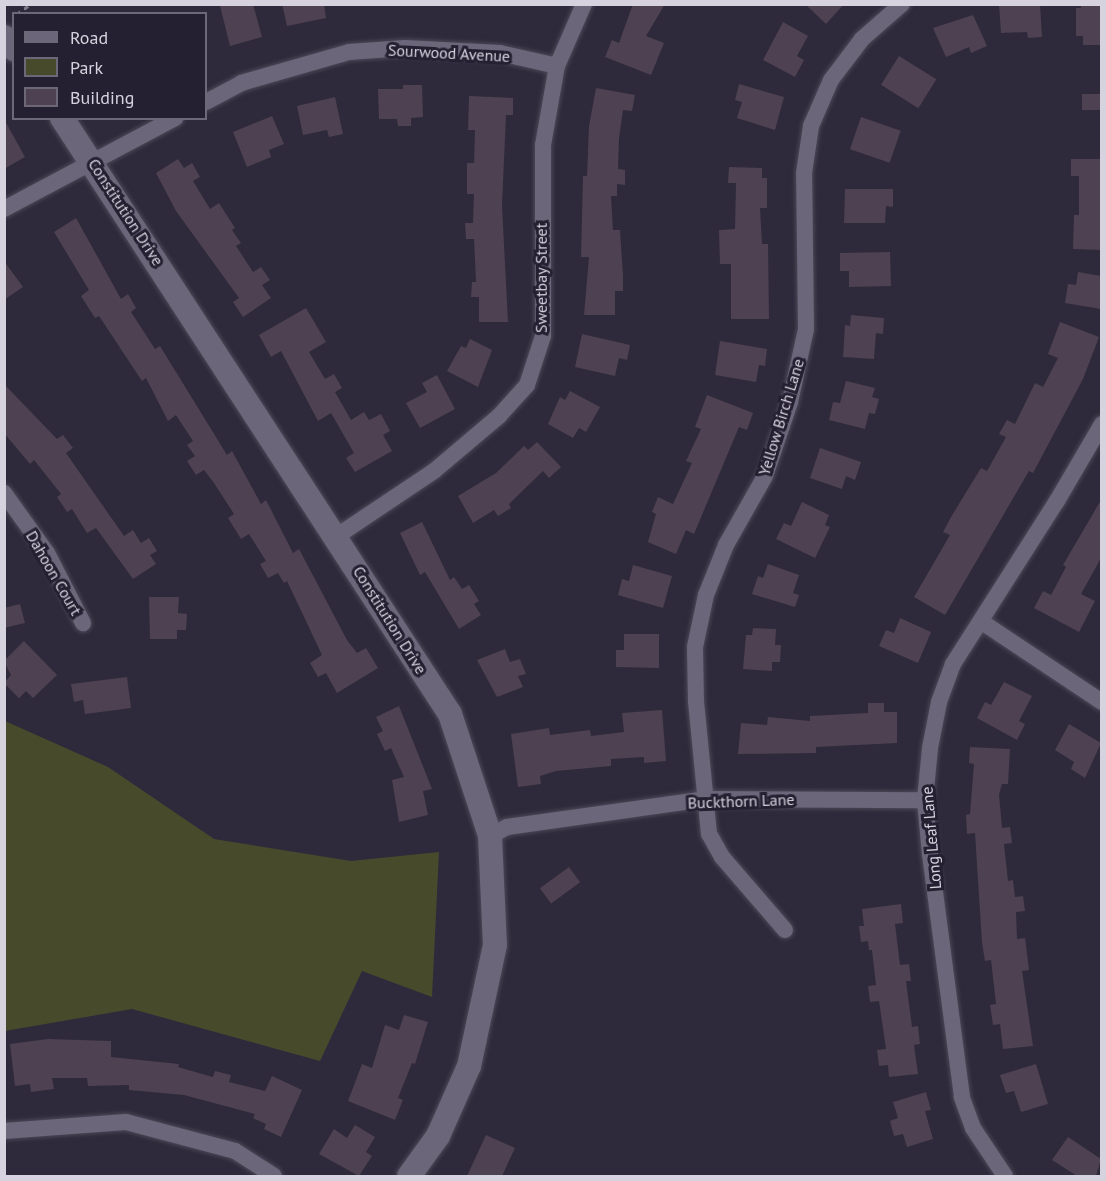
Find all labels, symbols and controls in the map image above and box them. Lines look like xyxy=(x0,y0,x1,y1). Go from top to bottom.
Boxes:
legend xyxy=(12,12,207,120)
text: Road xyxy=(70,26,108,49)
street label: Sourwood Avenue xyxy=(387,40,511,66)
text: Park xyxy=(70,56,103,79)
text: Building xyxy=(70,86,134,109)
street label: Constitution Drive xyxy=(84,155,168,269)
street label: Sweetbay Street xyxy=(531,223,551,333)
street label: Yellow Birch Lane xyxy=(754,356,808,478)
street label: Dahoon Court xyxy=(22,527,86,619)
street label: Constitution Drive xyxy=(349,563,431,677)
street label: Long Leaf Lane xyxy=(917,786,945,890)
street label: Buckthorn Lane xyxy=(687,790,795,812)

